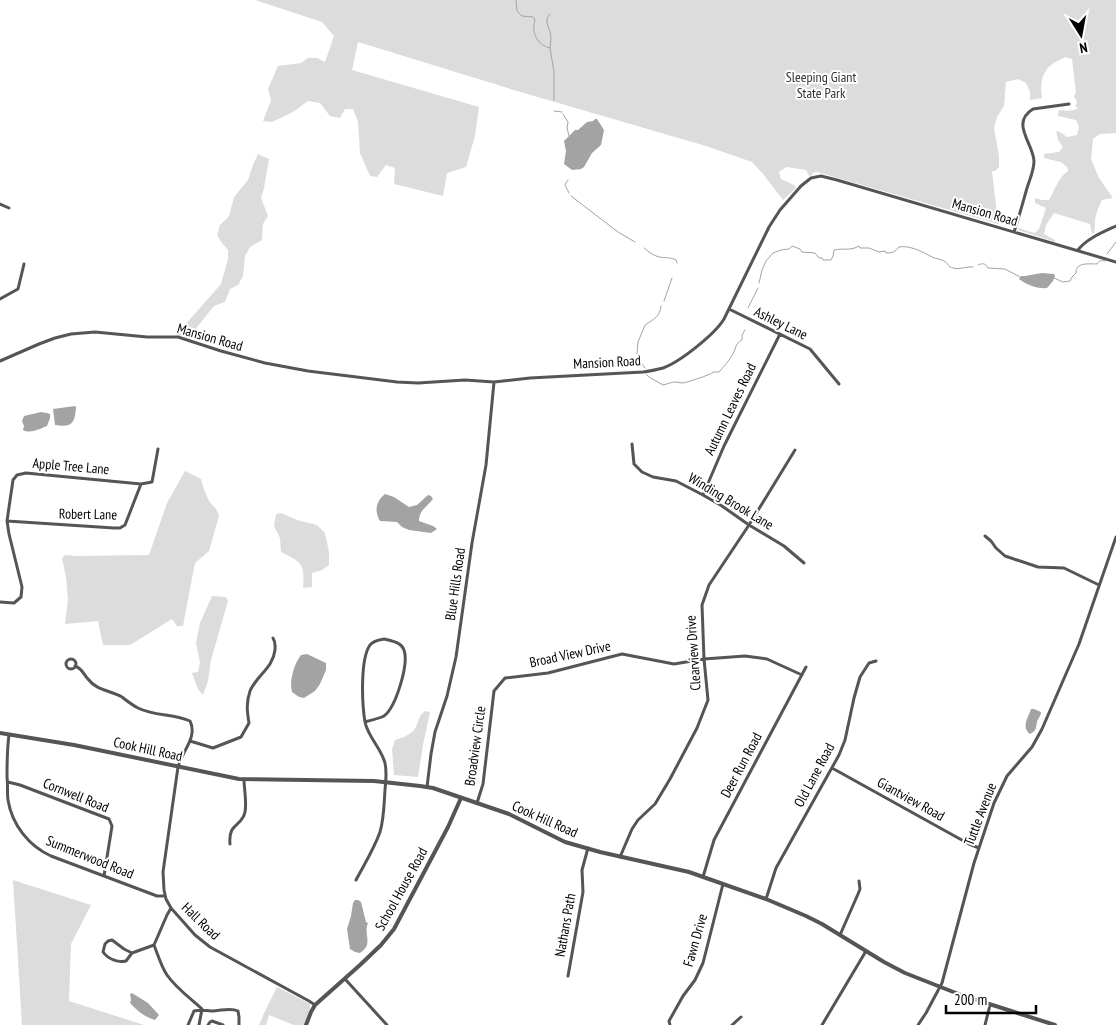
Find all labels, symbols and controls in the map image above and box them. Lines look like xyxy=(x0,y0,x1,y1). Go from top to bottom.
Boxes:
north arrow xyxy=(1056,10,1106,60)
text: N xyxy=(1078,38,1089,57)
park label: Sleeping Giant State Park xyxy=(786,68,856,102)
street label: Mansion Road xyxy=(950,194,1020,230)
street label: Ashley Lane xyxy=(751,302,811,344)
street label: Mansion Road xyxy=(175,319,245,355)
street label: Mansion Road xyxy=(573,351,641,373)
street label: Autumn Leaves Road xyxy=(700,360,760,458)
street label: Apple Tree Lane xyxy=(32,454,110,478)
street label: Winding Brook Lane xyxy=(685,468,777,534)
street label: Robert Lane xyxy=(59,504,117,524)
street label: Blue Hills Road xyxy=(441,546,469,622)
street label: Clearview Drive xyxy=(681,615,705,691)
street label: Broad View Drive xyxy=(528,637,612,671)
street label: Broadview Circle xyxy=(460,705,490,787)
street label: Deer Run Road xyxy=(716,729,766,801)
street label: Cook Hill Road xyxy=(112,733,184,765)
street label: Old Lane Road xyxy=(790,740,838,810)
street label: Giantview Road xyxy=(874,773,948,825)
street label: Cornwell Road xyxy=(40,774,112,816)
street label: Tuttle Avenue xyxy=(960,780,1000,848)
street label: Cook Hill Road xyxy=(509,797,581,841)
street label: Summerwood Road xyxy=(43,831,137,883)
street label: School House Road xyxy=(371,844,431,934)
street label: Nathans Path xyxy=(551,892,579,958)
street label: Hall Road xyxy=(178,898,224,944)
street label: Fawn Drive xyxy=(679,911,711,969)
scale bar xyxy=(946,982,1036,1014)
text: 200 m xyxy=(954,990,987,1009)

